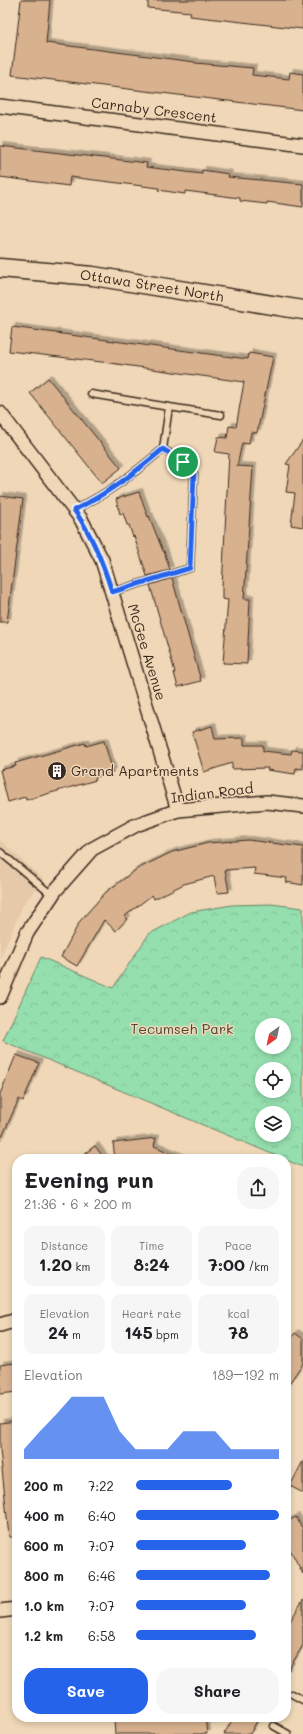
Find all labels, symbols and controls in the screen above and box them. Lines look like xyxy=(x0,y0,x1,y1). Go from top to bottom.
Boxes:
street label: Carnaby Crescent xyxy=(90,92,218,127)
street label: Ottawa Street North xyxy=(79,265,225,306)
pin xyxy=(166,445,200,479)
icon: arrive xyxy=(172,451,194,473)
street label: McGee Avenue xyxy=(124,601,171,702)
building icon: Grand Apartments xyxy=(46,760,68,782)
place label: Grand Apartments xyxy=(71,761,199,780)
street label: Indian Road xyxy=(170,778,254,807)
north arrow xyxy=(255,1018,291,1054)
map controls xyxy=(255,1018,291,1142)
park label: Tecumseh Park xyxy=(130,1019,234,1038)
button: locate xyxy=(255,1062,291,1098)
button: layers xyxy=(255,1106,291,1142)
text: Evening run xyxy=(24,1165,154,1194)
button: share xyxy=(237,1167,279,1209)
text: 21:36 · 6 × 200 m xyxy=(24,1195,132,1212)
text: Distance xyxy=(41,1238,88,1253)
text: Time xyxy=(139,1238,164,1253)
text: Pace xyxy=(225,1238,252,1253)
text: 1.20 xyxy=(39,1253,72,1275)
text: 8:24 xyxy=(133,1253,170,1275)
text: 7:00 xyxy=(208,1253,245,1275)
text: km xyxy=(72,1259,90,1274)
text: /km xyxy=(245,1259,269,1274)
text: Elevation xyxy=(40,1306,89,1321)
text: Heart rate xyxy=(122,1306,181,1321)
text: kcal xyxy=(228,1306,249,1321)
text: 24 xyxy=(48,1321,68,1343)
text: 145 xyxy=(124,1321,153,1343)
text: 78 xyxy=(228,1321,249,1343)
text: m xyxy=(68,1327,81,1342)
text: bpm xyxy=(153,1327,179,1342)
text: Elevation xyxy=(24,1366,82,1383)
text: 189–192 m xyxy=(212,1366,279,1383)
text: 200 m xyxy=(24,1477,63,1494)
text: 7:22 xyxy=(88,1477,114,1494)
text: 400 m xyxy=(24,1507,64,1524)
text: 6:40 xyxy=(88,1507,116,1524)
text: 600 m xyxy=(24,1537,64,1554)
text: 7:07 xyxy=(88,1537,115,1554)
text: 800 m xyxy=(24,1567,64,1584)
text: 6:46 xyxy=(88,1567,115,1584)
text: 1.0 km xyxy=(24,1597,64,1614)
text: 7:07 xyxy=(88,1597,115,1614)
text: 1.2 km xyxy=(24,1627,63,1644)
text: 6:58 xyxy=(88,1627,115,1644)
button: Save xyxy=(24,1668,148,1714)
button: Share xyxy=(156,1668,279,1714)

